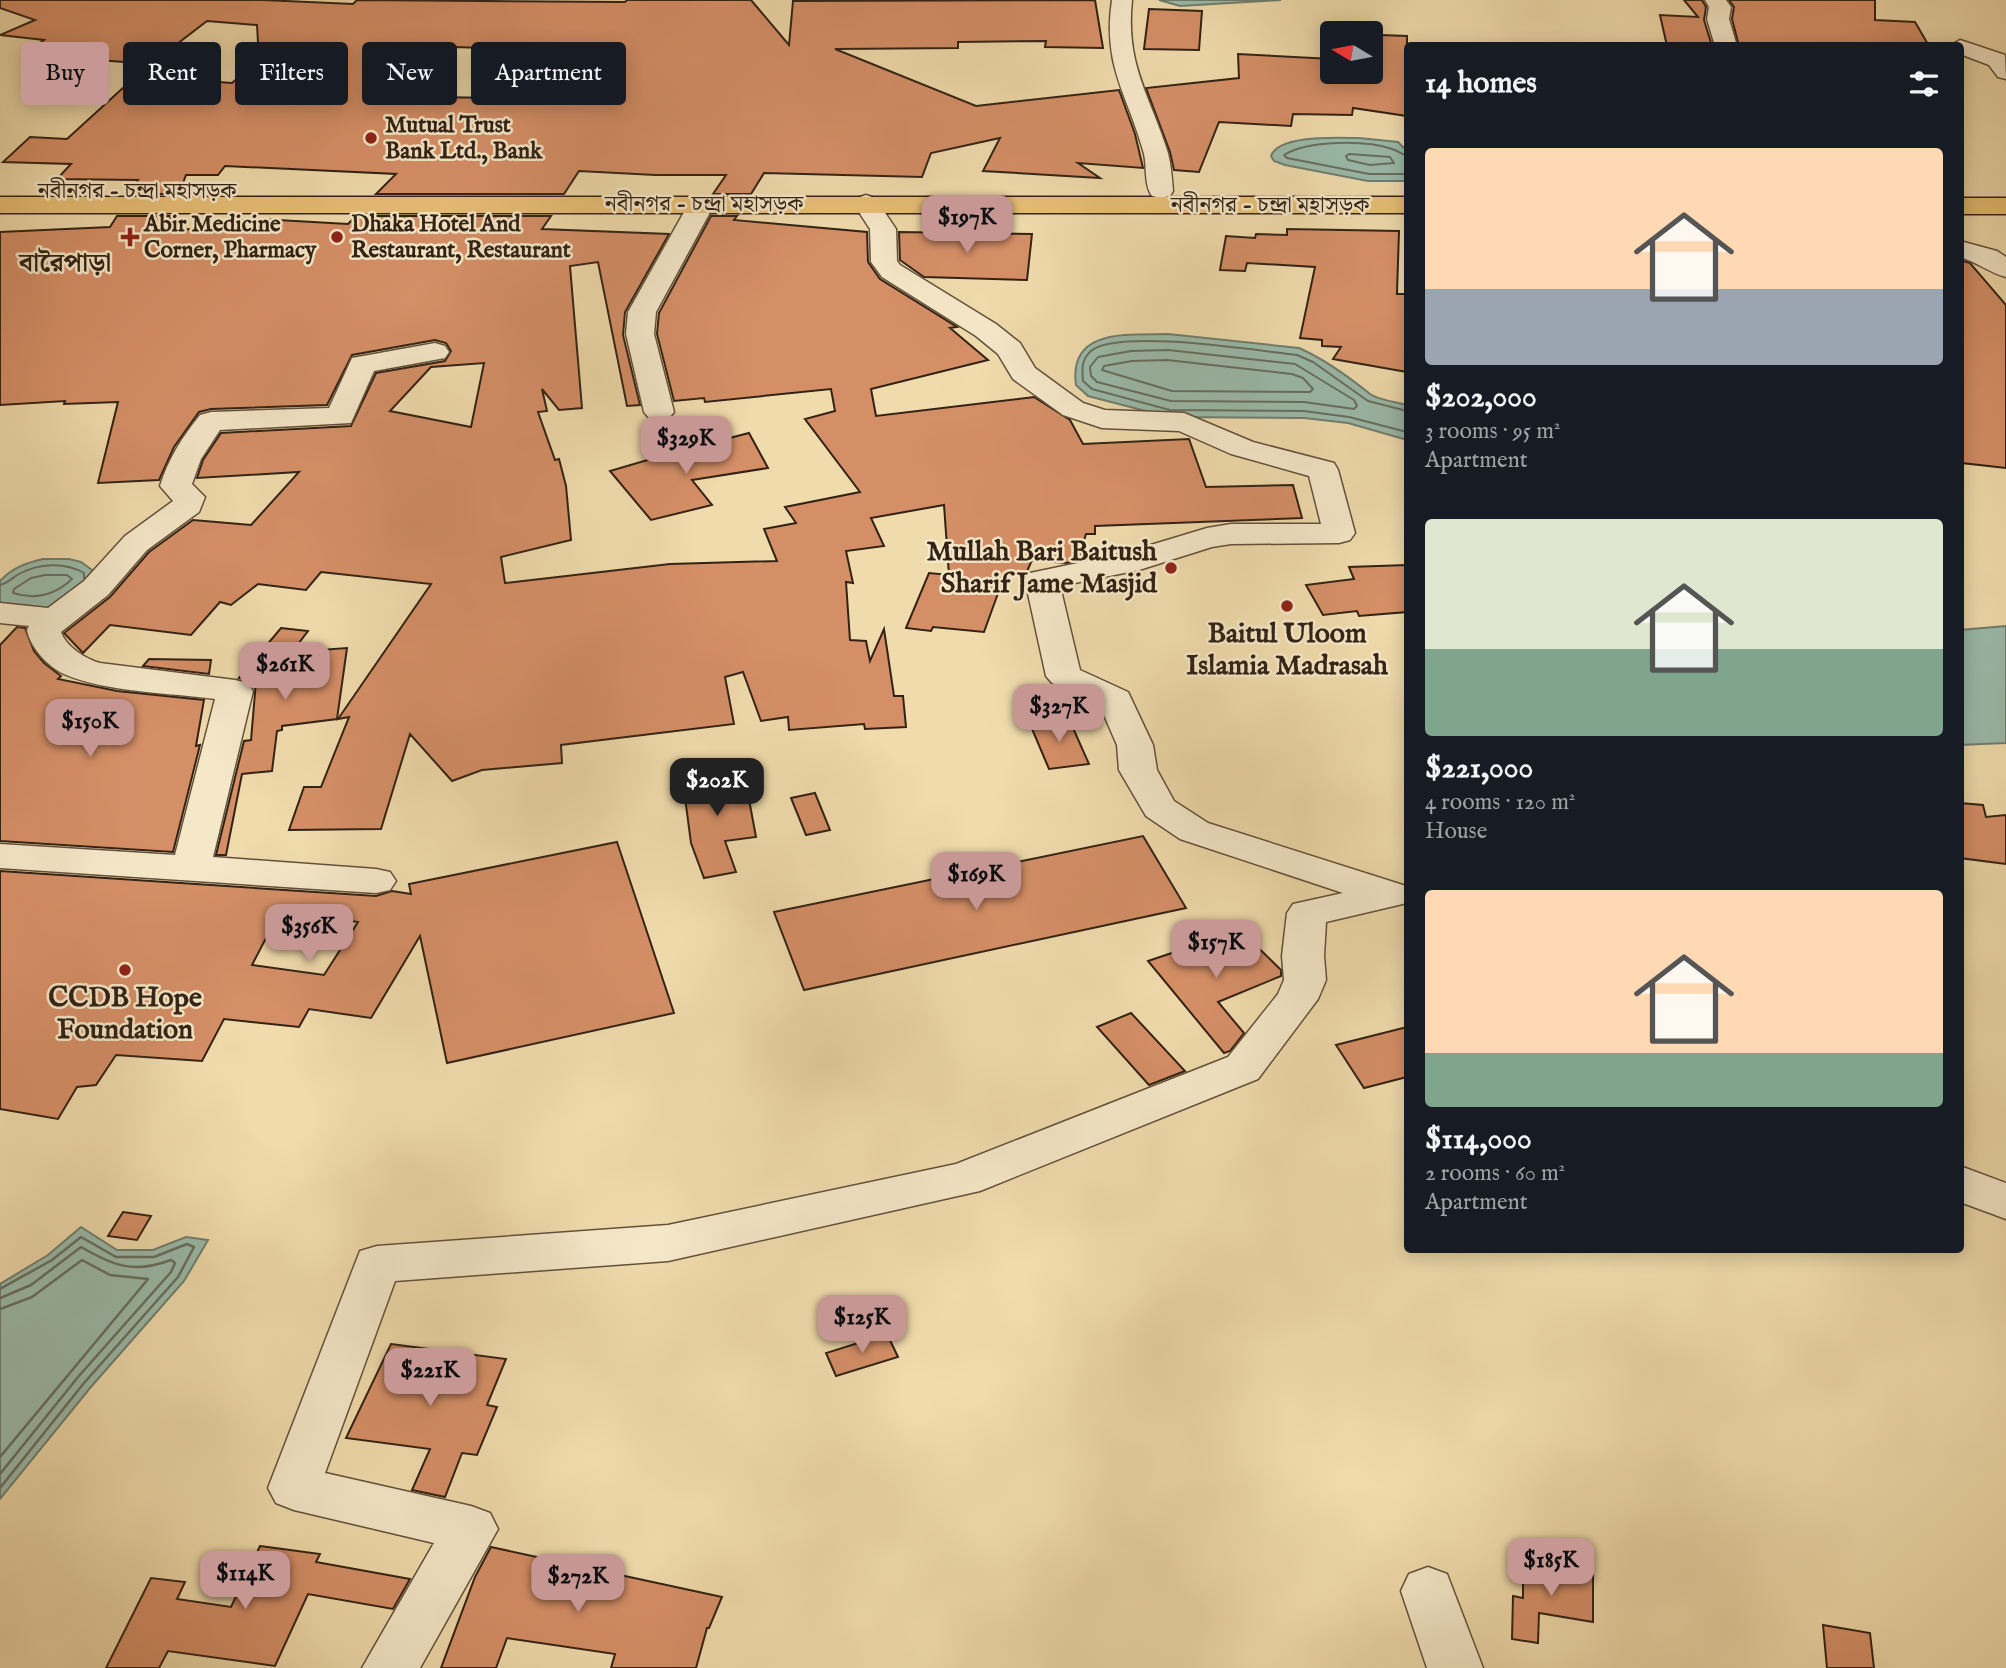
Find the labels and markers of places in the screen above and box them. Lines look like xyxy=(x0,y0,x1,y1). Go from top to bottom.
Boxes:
place label: Mutual Trust Bank Ltd., Bank xyxy=(385,111,543,166)
marker: Mutual Trust Bank Ltd., Bank xyxy=(363,130,379,146)
pin: $197K xyxy=(918,196,1016,255)
place label: Abir Medicine Corner, Pharmacy xyxy=(143,210,317,265)
place label: Dhaka Hotel And Restaurant, Restaurant xyxy=(351,210,571,265)
marker: Abir Medicine Corner, Pharmacy xyxy=(122,229,138,245)
marker: Dhaka Hotel And Restaurant, Restaurant xyxy=(329,229,345,245)
pin: $329K xyxy=(637,416,735,476)
place label: Mullah Bari Baitush Sharif Jame Masjid xyxy=(927,535,1158,602)
marker: Mullah Bari Baitush Sharif Jame Masjid xyxy=(1163,560,1179,576)
marker: Baitul Uloom Islamia Madrasah xyxy=(1279,598,1295,614)
place label: Baitul Uloom Islamia Madrasah xyxy=(1186,617,1389,684)
pin: $261K xyxy=(236,642,334,702)
pin: $327K xyxy=(1010,684,1108,744)
pin: $150K xyxy=(41,700,139,759)
pin: $202K xyxy=(668,758,766,818)
pin: $169K xyxy=(927,852,1025,912)
pin: $356K xyxy=(260,904,358,964)
pin: $157K xyxy=(1167,920,1265,980)
marker: CCDB Hope Foundation xyxy=(117,962,133,978)
place label: CCDB Hope Foundation xyxy=(48,981,202,1048)
pin: $125K xyxy=(813,1296,911,1355)
pin: $221K xyxy=(381,1348,479,1408)
pin: $185K xyxy=(1502,1538,1600,1598)
pin: $114K xyxy=(196,1552,294,1611)
pin: $272K xyxy=(529,1554,627,1614)

